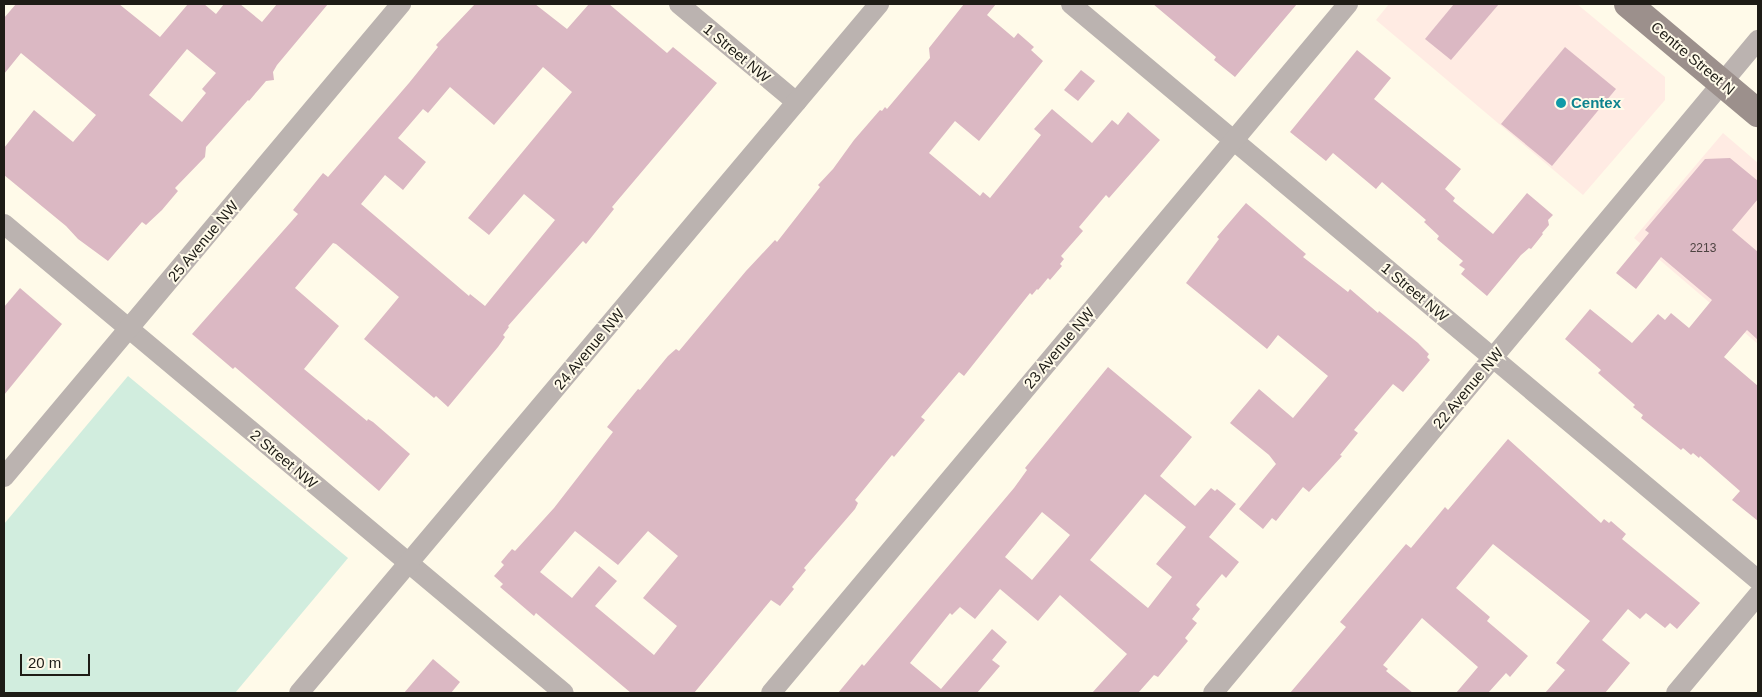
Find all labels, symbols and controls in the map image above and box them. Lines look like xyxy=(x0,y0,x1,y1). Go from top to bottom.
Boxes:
street label: Centre Street N xyxy=(1647,18,1739,98)
street label: 1 Street NW xyxy=(700,20,774,86)
place label: Centex xyxy=(1571,94,1621,112)
marker: Centex xyxy=(1555,97,1567,109)
street label: 25 Avenue NW xyxy=(164,197,242,285)
house number: 2213 xyxy=(1690,242,1716,256)
street label: 1 Street NW xyxy=(1378,259,1452,325)
street label: 23 Avenue NW xyxy=(1020,304,1098,392)
street label: 24 Avenue NW xyxy=(550,305,628,393)
street label: 22 Avenue NW xyxy=(1429,344,1507,432)
street label: 2 Street NW xyxy=(247,426,321,492)
scale bar xyxy=(22,644,92,676)
text: 20 m xyxy=(28,654,61,671)

